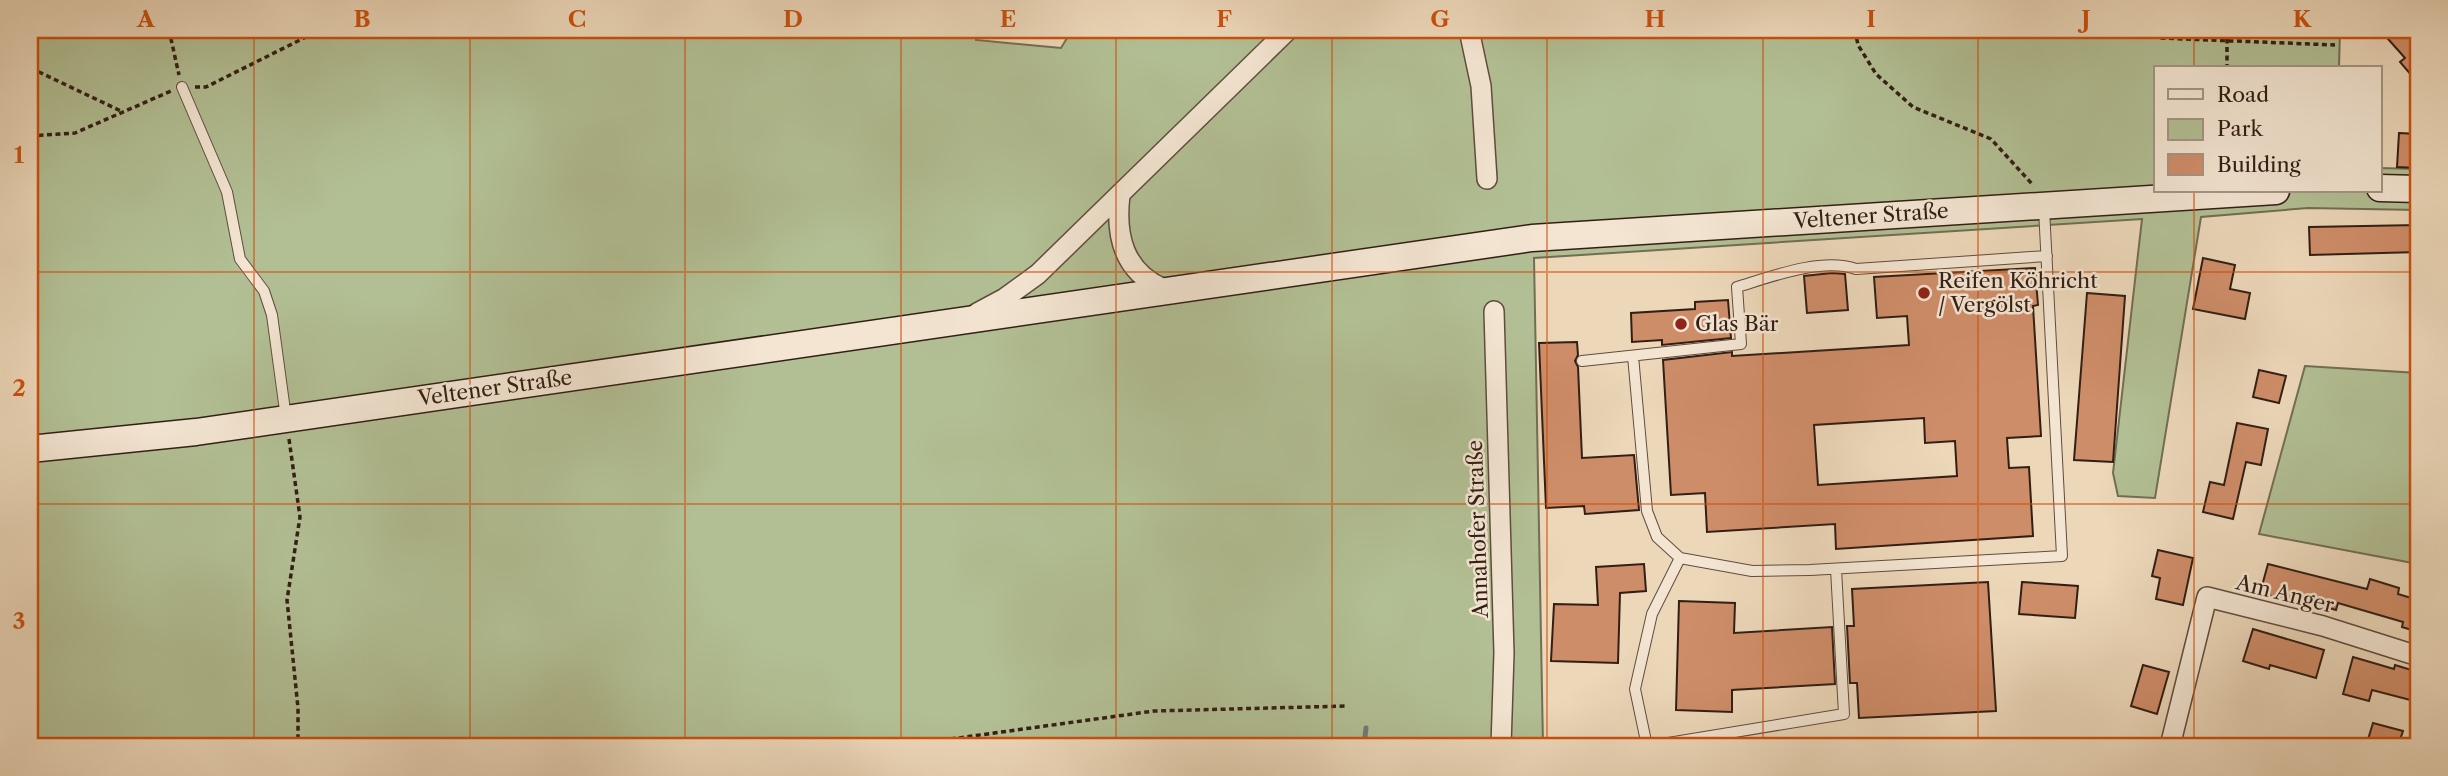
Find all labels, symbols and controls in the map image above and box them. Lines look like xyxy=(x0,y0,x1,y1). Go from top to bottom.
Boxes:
text: A xyxy=(136,5,156,33)
text: B xyxy=(353,5,371,33)
text: C xyxy=(568,5,586,33)
text: D xyxy=(783,5,803,33)
text: E xyxy=(1000,5,1016,33)
text: F xyxy=(1216,5,1232,33)
text: G xyxy=(1430,5,1450,33)
text: H xyxy=(1645,5,1666,33)
text: I xyxy=(1866,5,1876,33)
text: J xyxy=(2077,5,2091,33)
text: K xyxy=(2293,5,2312,33)
legend xyxy=(2154,66,2382,192)
text: Road xyxy=(2217,82,2269,107)
text: Park xyxy=(2217,116,2263,141)
text: 1 xyxy=(14,141,25,169)
text: Building xyxy=(2217,152,2302,177)
street label: Veltener Straße xyxy=(1791,198,1949,233)
place label: Reifen Köhricht / Vergölst xyxy=(1938,268,2098,317)
marker: Reifen Köhricht / Vergölst xyxy=(1916,285,1932,301)
place label: Glas Bär xyxy=(1695,311,1779,336)
marker: Glas Bär xyxy=(1673,316,1689,332)
street label: Veltener Straße xyxy=(415,364,574,411)
text: 2 xyxy=(12,374,26,402)
street label: Annahofer Straße xyxy=(1462,440,1493,619)
street label: Am Anger xyxy=(2233,569,2337,618)
text: 3 xyxy=(13,607,26,635)

